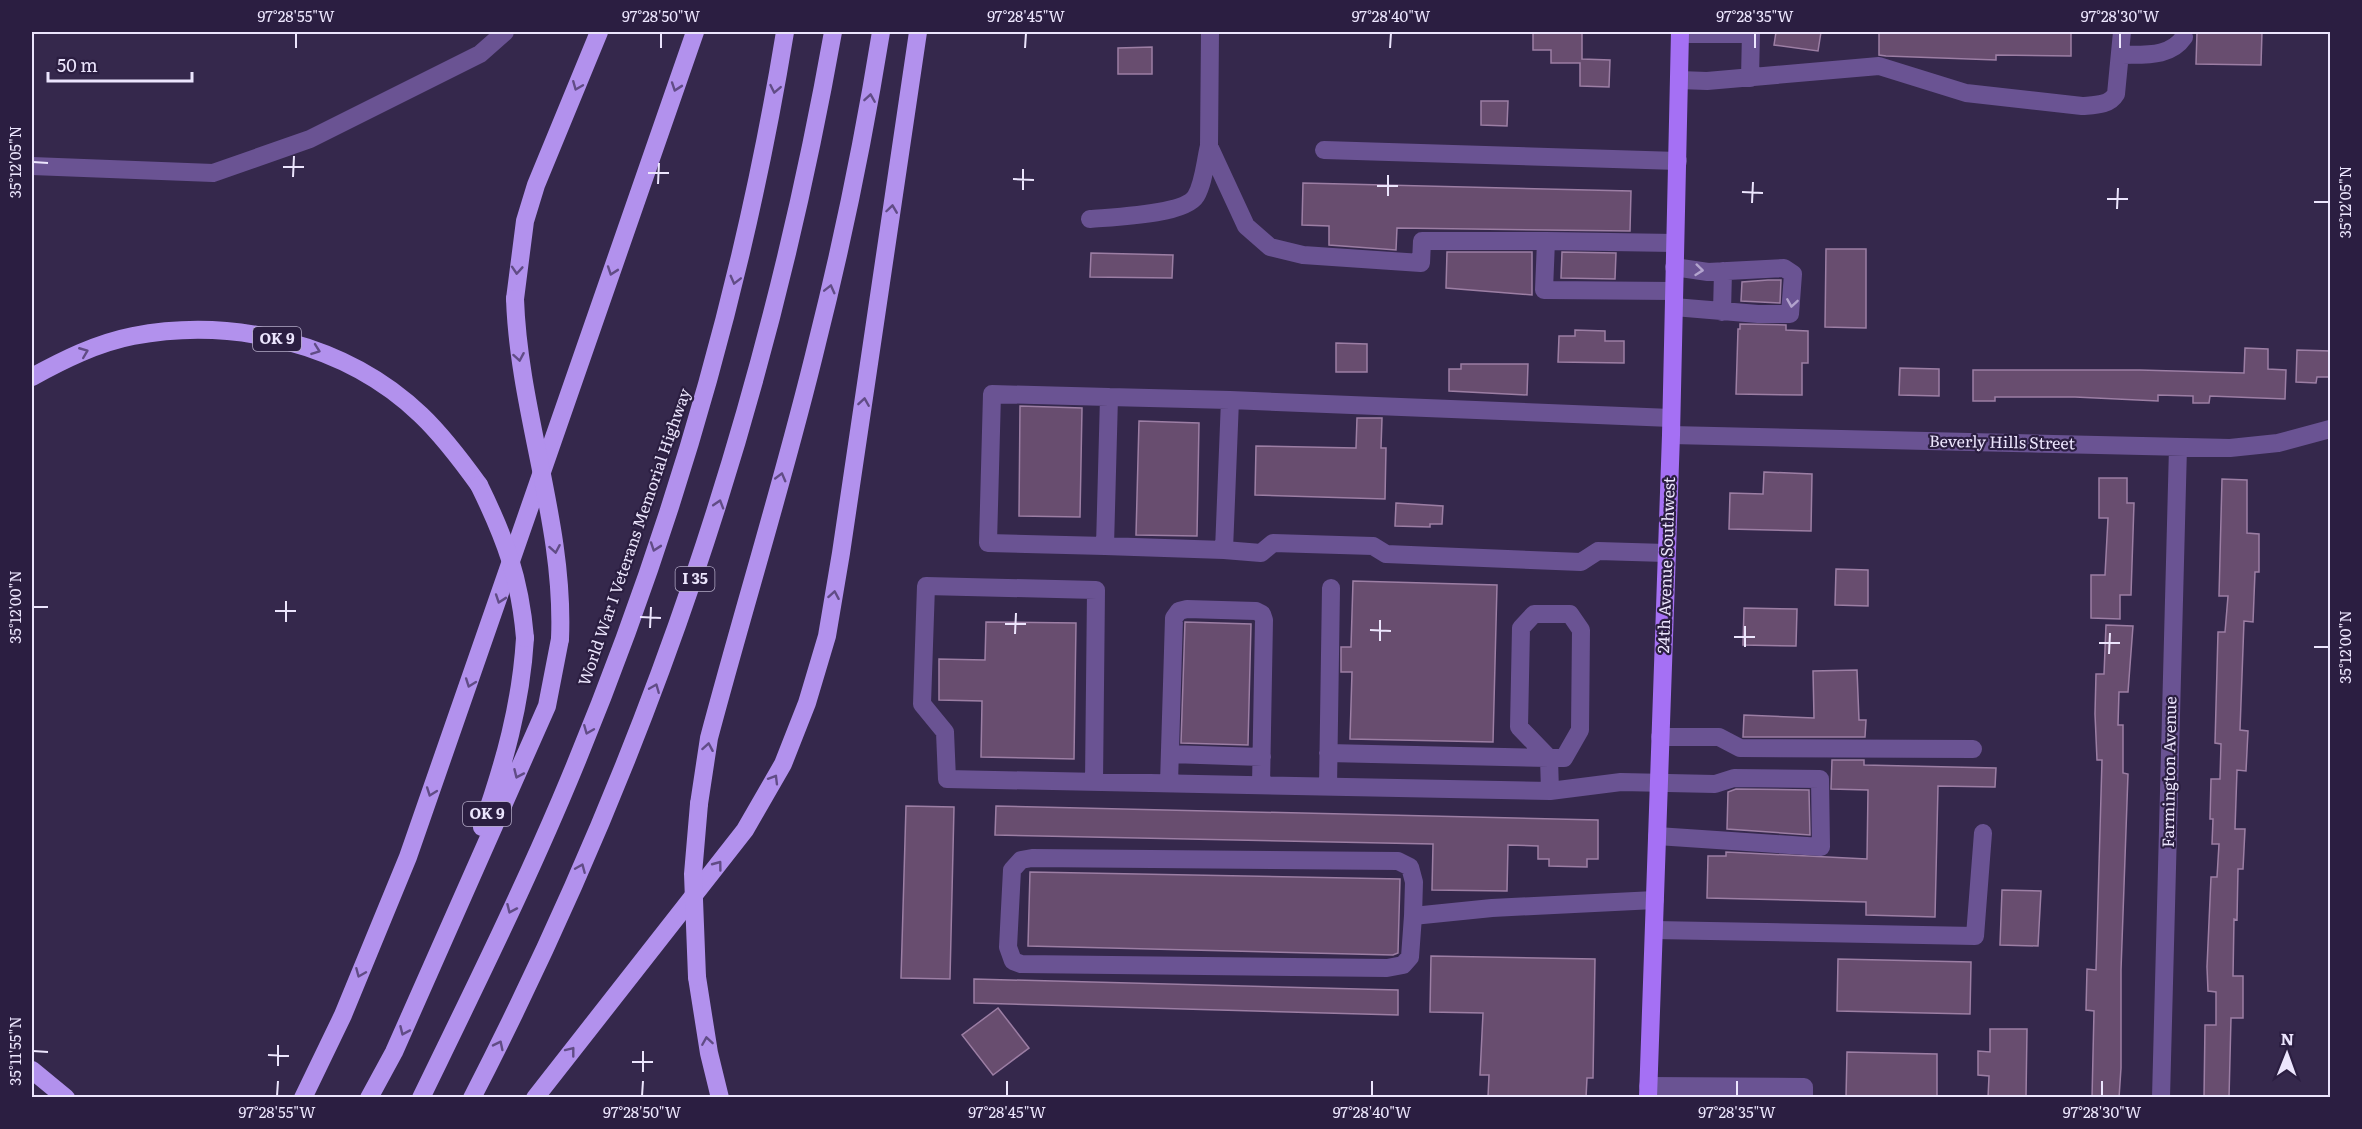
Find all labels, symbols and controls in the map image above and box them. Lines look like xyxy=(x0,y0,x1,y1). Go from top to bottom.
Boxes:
text: 97°28'55"W xyxy=(257,4,335,27)
text: 97°28'50"W xyxy=(622,4,701,27)
text: 97°28'45"W xyxy=(987,4,1065,27)
text: 97°28'40"W xyxy=(1352,4,1431,27)
text: 97°28'35"W xyxy=(1716,4,1794,27)
text: 97°28'30"W xyxy=(2081,4,2160,27)
scale bar xyxy=(48,45,192,83)
text: 50 m xyxy=(57,51,98,78)
one-way arrow xyxy=(572,80,585,91)
one-way arrow xyxy=(670,81,683,92)
one-way arrow xyxy=(769,84,782,94)
one-way arrow xyxy=(864,93,876,103)
text: 35°12'05"N xyxy=(3,126,26,198)
text: 35°12'05"N xyxy=(2333,166,2356,238)
one-way arrow xyxy=(885,205,897,214)
one-way arrow xyxy=(1694,264,1703,276)
one-way arrow xyxy=(606,265,619,276)
one-way arrow xyxy=(511,266,524,275)
one-way arrow xyxy=(729,275,742,285)
one-way arrow xyxy=(823,284,836,294)
one-way arrow xyxy=(1787,298,1799,308)
road number: OK 9 xyxy=(253,327,301,351)
one-way arrow xyxy=(310,343,321,356)
one-way arrow xyxy=(78,347,89,359)
one-way arrow xyxy=(512,352,525,362)
street label: World War I Veterans Memorial Highway xyxy=(571,384,696,689)
one-way arrow xyxy=(858,398,870,407)
street label: Beverly Hills Street xyxy=(1929,428,2076,454)
one-way arrow xyxy=(774,473,786,483)
street label: 24th Avenue Southwest xyxy=(1650,476,1680,654)
one-way arrow xyxy=(712,499,724,510)
one-way arrow xyxy=(649,541,662,552)
one-way arrow xyxy=(548,544,561,554)
road number: I 35 xyxy=(676,567,714,591)
text: 35°12'00"N xyxy=(3,570,26,644)
one-way arrow xyxy=(827,590,840,600)
one-way arrow xyxy=(494,593,507,604)
text: 35°12'00"N xyxy=(2333,610,2356,684)
one-way arrow xyxy=(465,677,478,688)
one-way arrow xyxy=(648,683,660,694)
street label: Farmington Avenue xyxy=(2155,696,2181,848)
one-way arrow xyxy=(583,724,595,735)
one-way arrow xyxy=(701,742,714,752)
one-way arrow xyxy=(513,767,525,778)
one-way arrow xyxy=(767,775,779,785)
one-way arrow xyxy=(426,786,439,797)
road number: OK 9 xyxy=(463,802,511,826)
one-way arrow xyxy=(710,861,721,872)
one-way arrow xyxy=(574,864,586,875)
one-way arrow xyxy=(506,902,518,913)
one-way arrow xyxy=(355,967,367,978)
text: 35°11'55"N xyxy=(3,1016,26,1086)
north arrow xyxy=(2257,1024,2317,1084)
one-way arrow xyxy=(399,1025,411,1036)
text: N xyxy=(2280,1026,2294,1050)
one-way arrow xyxy=(701,1036,713,1045)
one-way arrow xyxy=(491,1041,503,1052)
one-way arrow xyxy=(563,1047,574,1058)
text: 97°28'55"W xyxy=(238,1100,316,1123)
text: 97°28'50"W xyxy=(603,1100,682,1123)
text: 97°28'45"W xyxy=(968,1100,1046,1123)
text: 97°28'40"W xyxy=(1333,1100,1412,1123)
text: 97°28'35"W xyxy=(1698,1100,1776,1123)
text: 97°28'30"W xyxy=(2063,1100,2142,1123)

